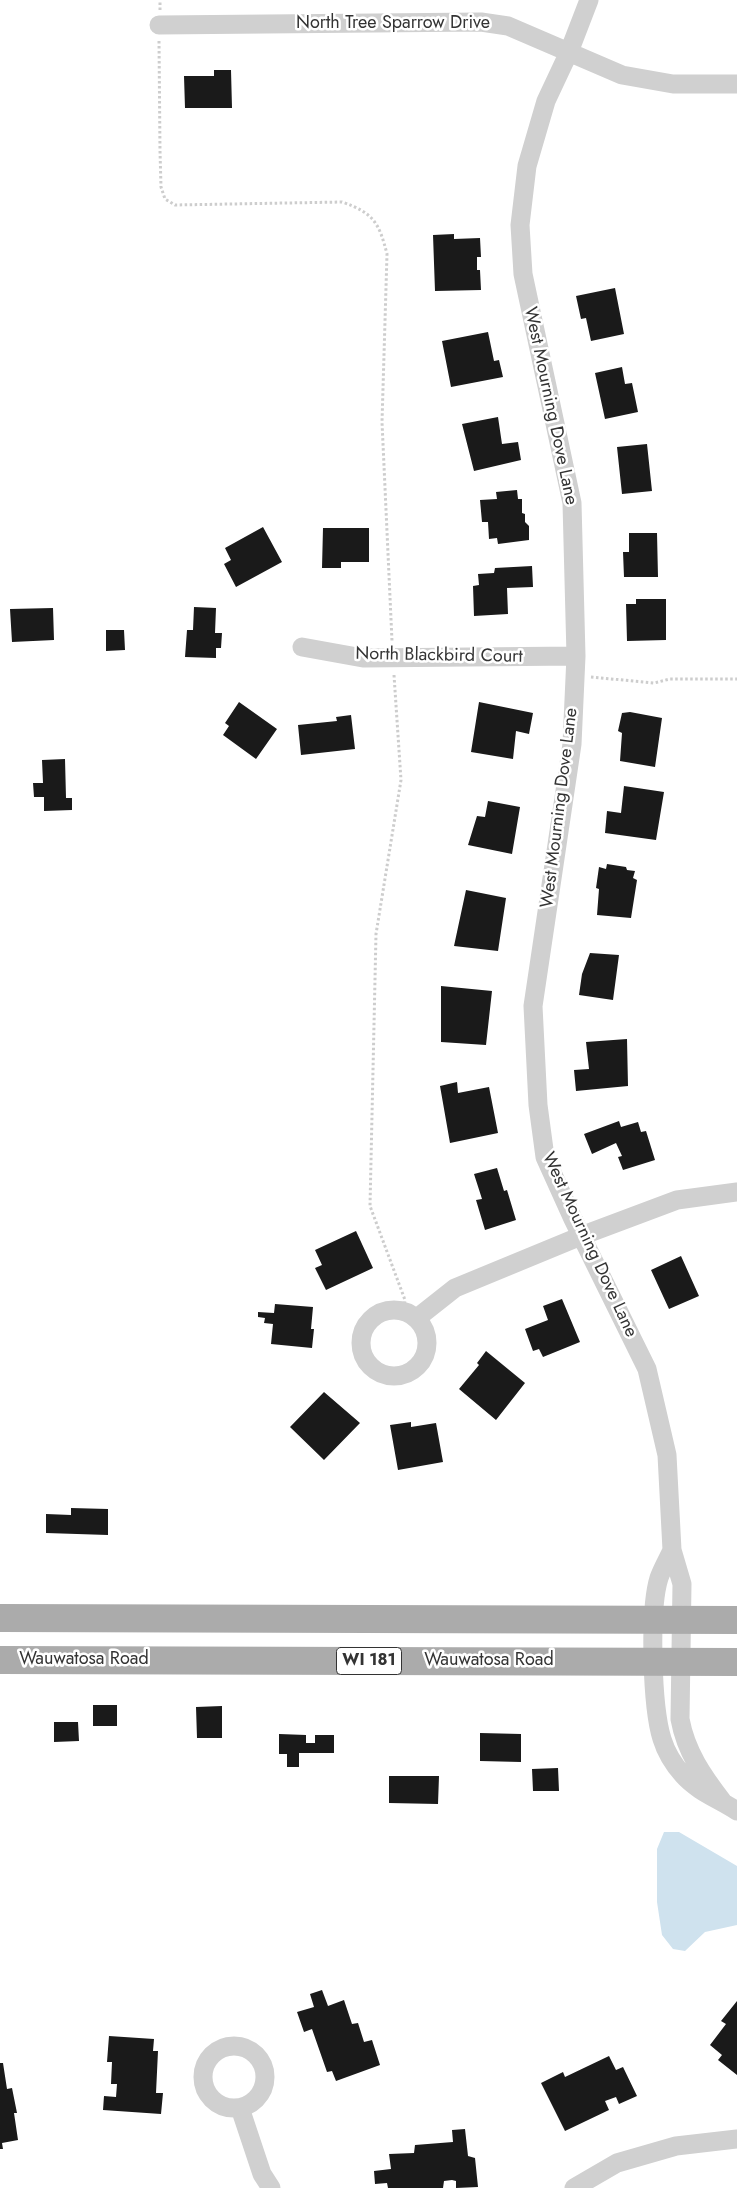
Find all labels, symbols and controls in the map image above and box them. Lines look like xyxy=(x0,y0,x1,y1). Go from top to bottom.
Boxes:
street label: North Tree Sparrow Drive xyxy=(296,13,490,35)
street label: West Mourning Dove Lane xyxy=(518,305,582,507)
street label: North Blackbird Court xyxy=(355,644,523,668)
street label: West Mourning Dove Lane xyxy=(537,707,583,909)
street label: West Mourning Dove Lane xyxy=(537,1149,641,1341)
road number: WI 181 xyxy=(336,1648,402,1674)
street label: Wauwatosa Road xyxy=(19,1649,149,1671)
street label: Wauwatosa Road xyxy=(424,1650,554,1672)

